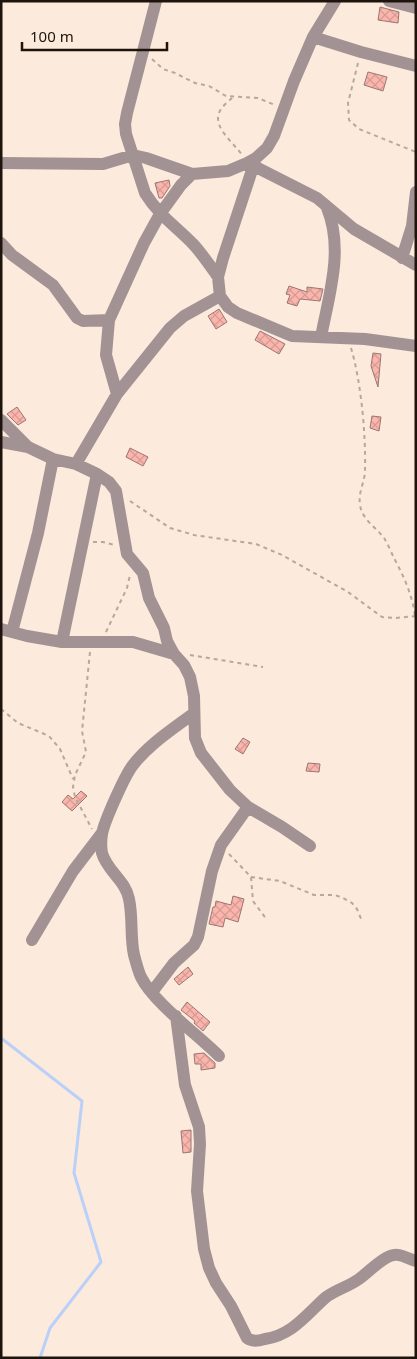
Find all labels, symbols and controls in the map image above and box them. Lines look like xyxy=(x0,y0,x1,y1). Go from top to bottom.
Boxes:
scale bar xyxy=(22,20,168,52)
text: 100 m xyxy=(30,26,74,46)

